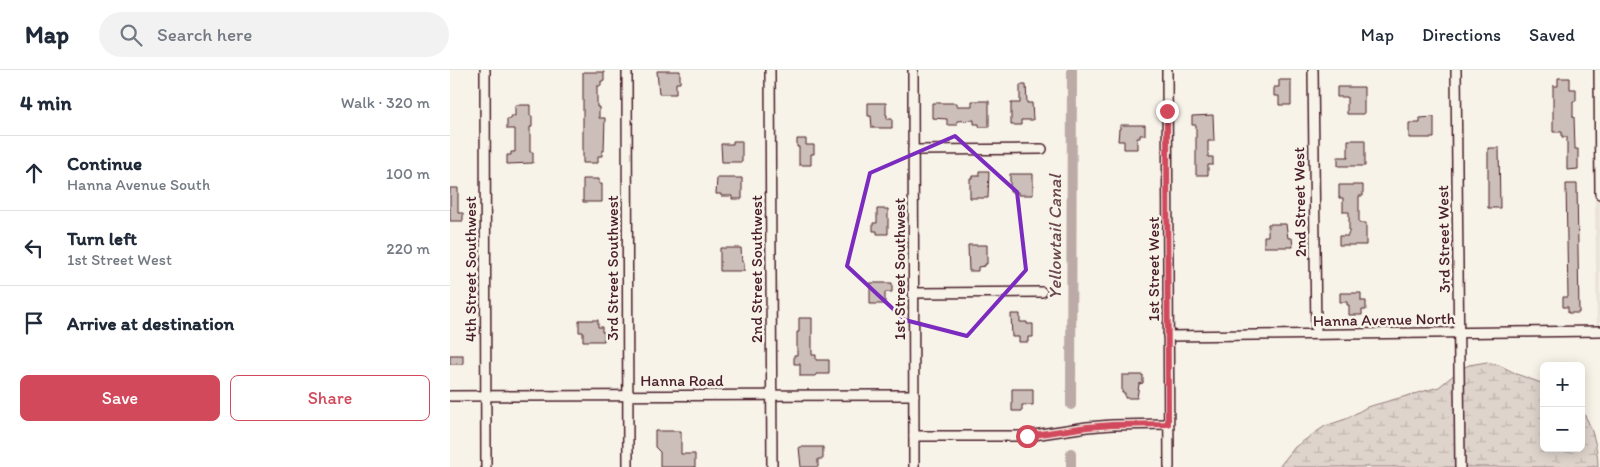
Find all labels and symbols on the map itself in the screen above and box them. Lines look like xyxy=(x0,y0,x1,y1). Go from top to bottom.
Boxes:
route end xyxy=(1156,100,1179,123)
street label: 2nd Street West xyxy=(1289,147,1310,257)
water label: Yellowtail Canal xyxy=(1044,172,1066,300)
street label: 3rd Street West xyxy=(1433,185,1454,293)
street label: 3rd Street Southwest xyxy=(603,195,622,341)
street label: 2nd Street Southwest xyxy=(747,195,766,343)
street label: 4th Street Southwest xyxy=(461,196,480,342)
street label: 1st Street Southwest xyxy=(890,198,909,340)
street label: 1st Street West xyxy=(1144,217,1163,321)
street label: Hanna Avenue North xyxy=(1313,309,1456,330)
street label: Hanna Road xyxy=(640,371,724,390)
route start xyxy=(1016,425,1039,448)

